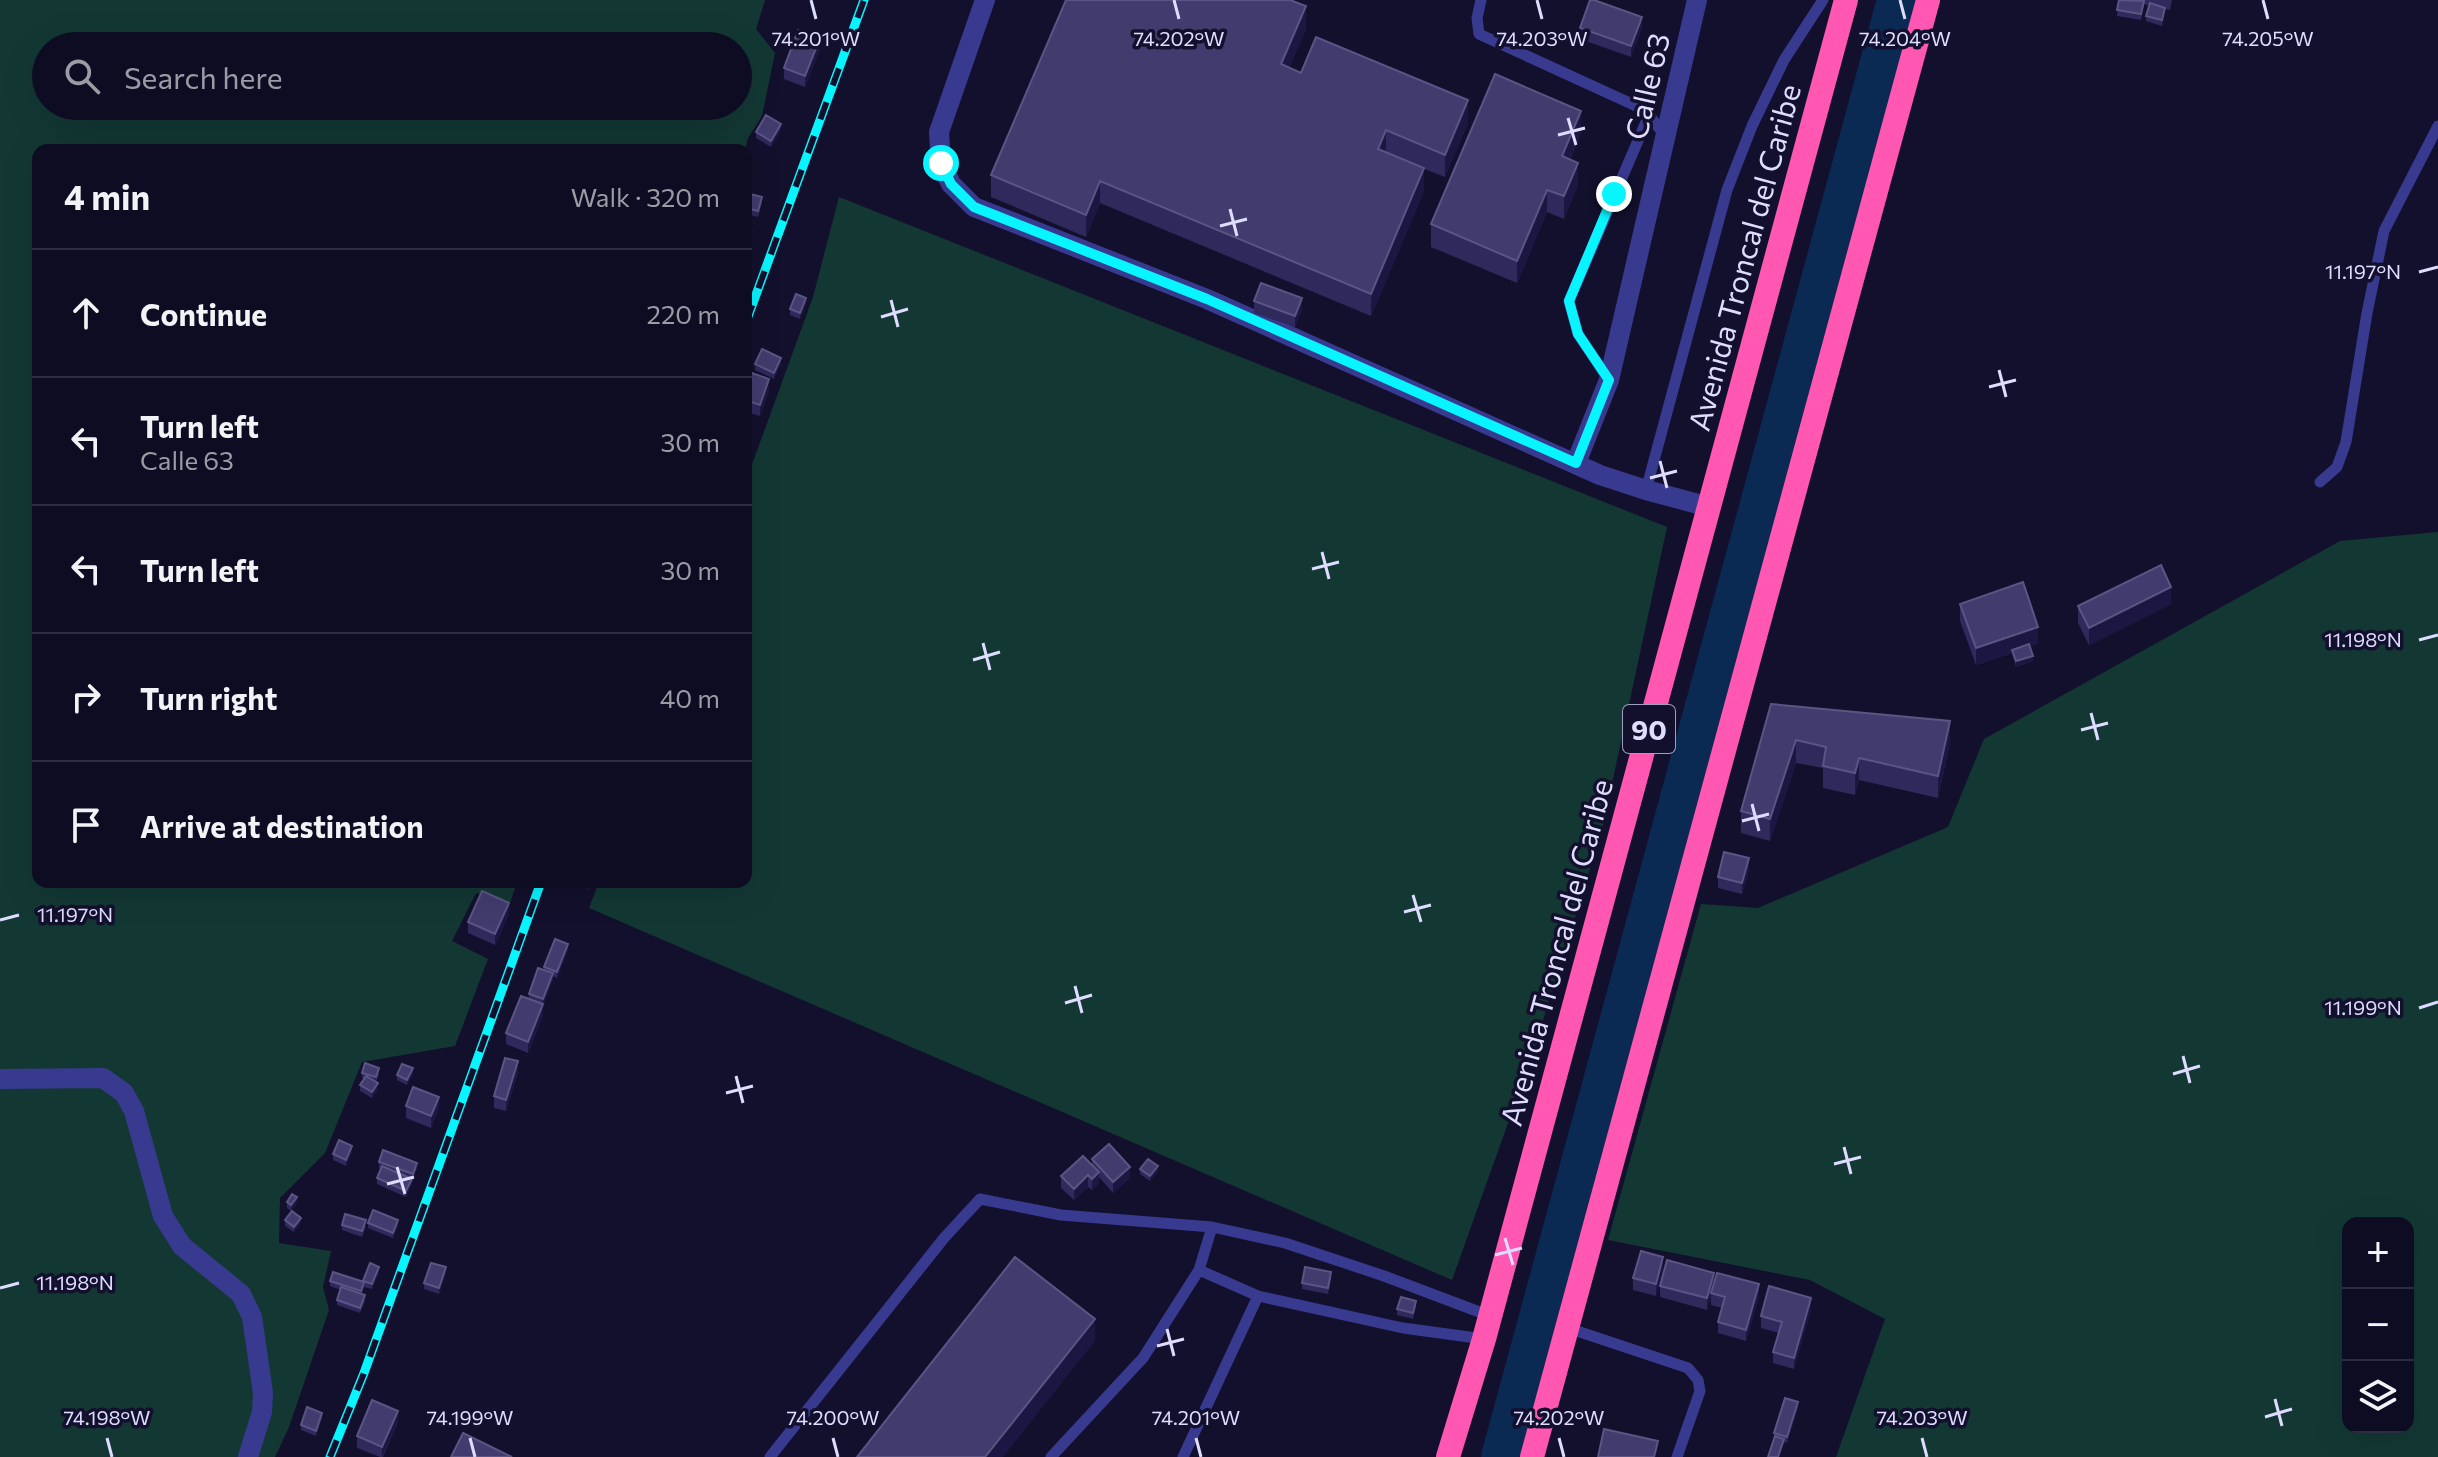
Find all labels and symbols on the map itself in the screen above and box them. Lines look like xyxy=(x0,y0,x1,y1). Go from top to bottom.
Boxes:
text: 74.201°W xyxy=(772,26,860,50)
text: 74.202°W xyxy=(1133,26,1225,50)
text: 74.203°W xyxy=(1496,26,1588,50)
text: 74.204°W xyxy=(1859,26,1951,50)
text: 74.205°W xyxy=(2222,26,2314,50)
street label: Calle 63 xyxy=(1616,29,1676,143)
street label: Avenida Troncal del Caribe xyxy=(1679,80,1807,434)
route start xyxy=(923,145,959,181)
route end xyxy=(1596,176,1632,212)
text: 11.197°N xyxy=(2325,259,2401,283)
text: 11.198°N xyxy=(2324,627,2402,651)
road number: 90 xyxy=(1623,705,1675,753)
street label: Avenida Troncal del Caribe xyxy=(1491,775,1619,1129)
text: 11.197°N xyxy=(37,902,113,926)
text: 11.199°N xyxy=(2324,995,2402,1019)
text: 11.198°N xyxy=(36,1270,114,1294)
text: 74.198°W xyxy=(64,1405,151,1429)
text: 74.199°W xyxy=(427,1405,514,1429)
text: 74.200°W xyxy=(787,1405,879,1429)
text: 74.201°W xyxy=(1152,1405,1240,1429)
text: 74.202°W xyxy=(1513,1405,1605,1429)
text: 74.203°W xyxy=(1876,1405,1968,1429)

